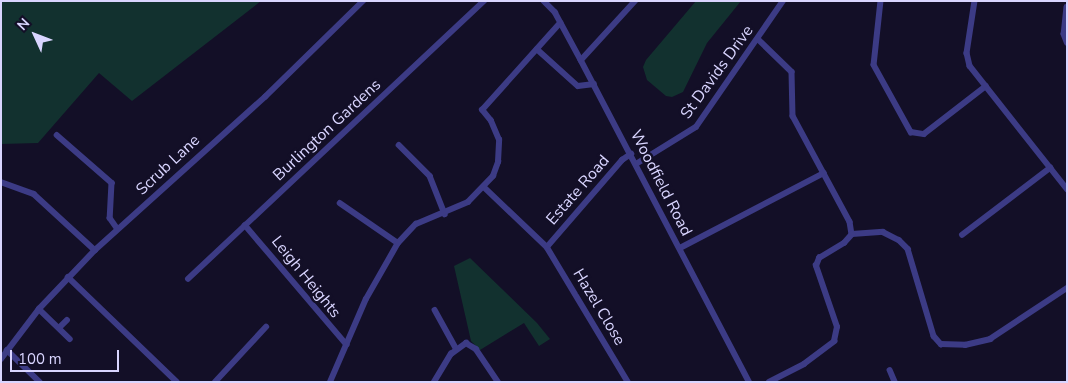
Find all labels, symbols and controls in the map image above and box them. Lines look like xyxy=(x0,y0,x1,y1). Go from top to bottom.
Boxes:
north arrow xyxy=(10,10,60,60)
text: N xyxy=(13,14,34,35)
street label: St Davids Drive xyxy=(677,22,757,122)
street label: Burlington Gardens xyxy=(269,75,385,185)
street label: Woodfield Road xyxy=(626,127,696,239)
street label: Scrub Lane xyxy=(132,131,204,199)
street label: Estate Road xyxy=(542,151,614,229)
street label: Leigh Heights xyxy=(267,232,345,322)
street label: Hazel Close xyxy=(569,265,629,349)
scale bar xyxy=(12,340,121,372)
text: 100 m xyxy=(18,349,62,369)

